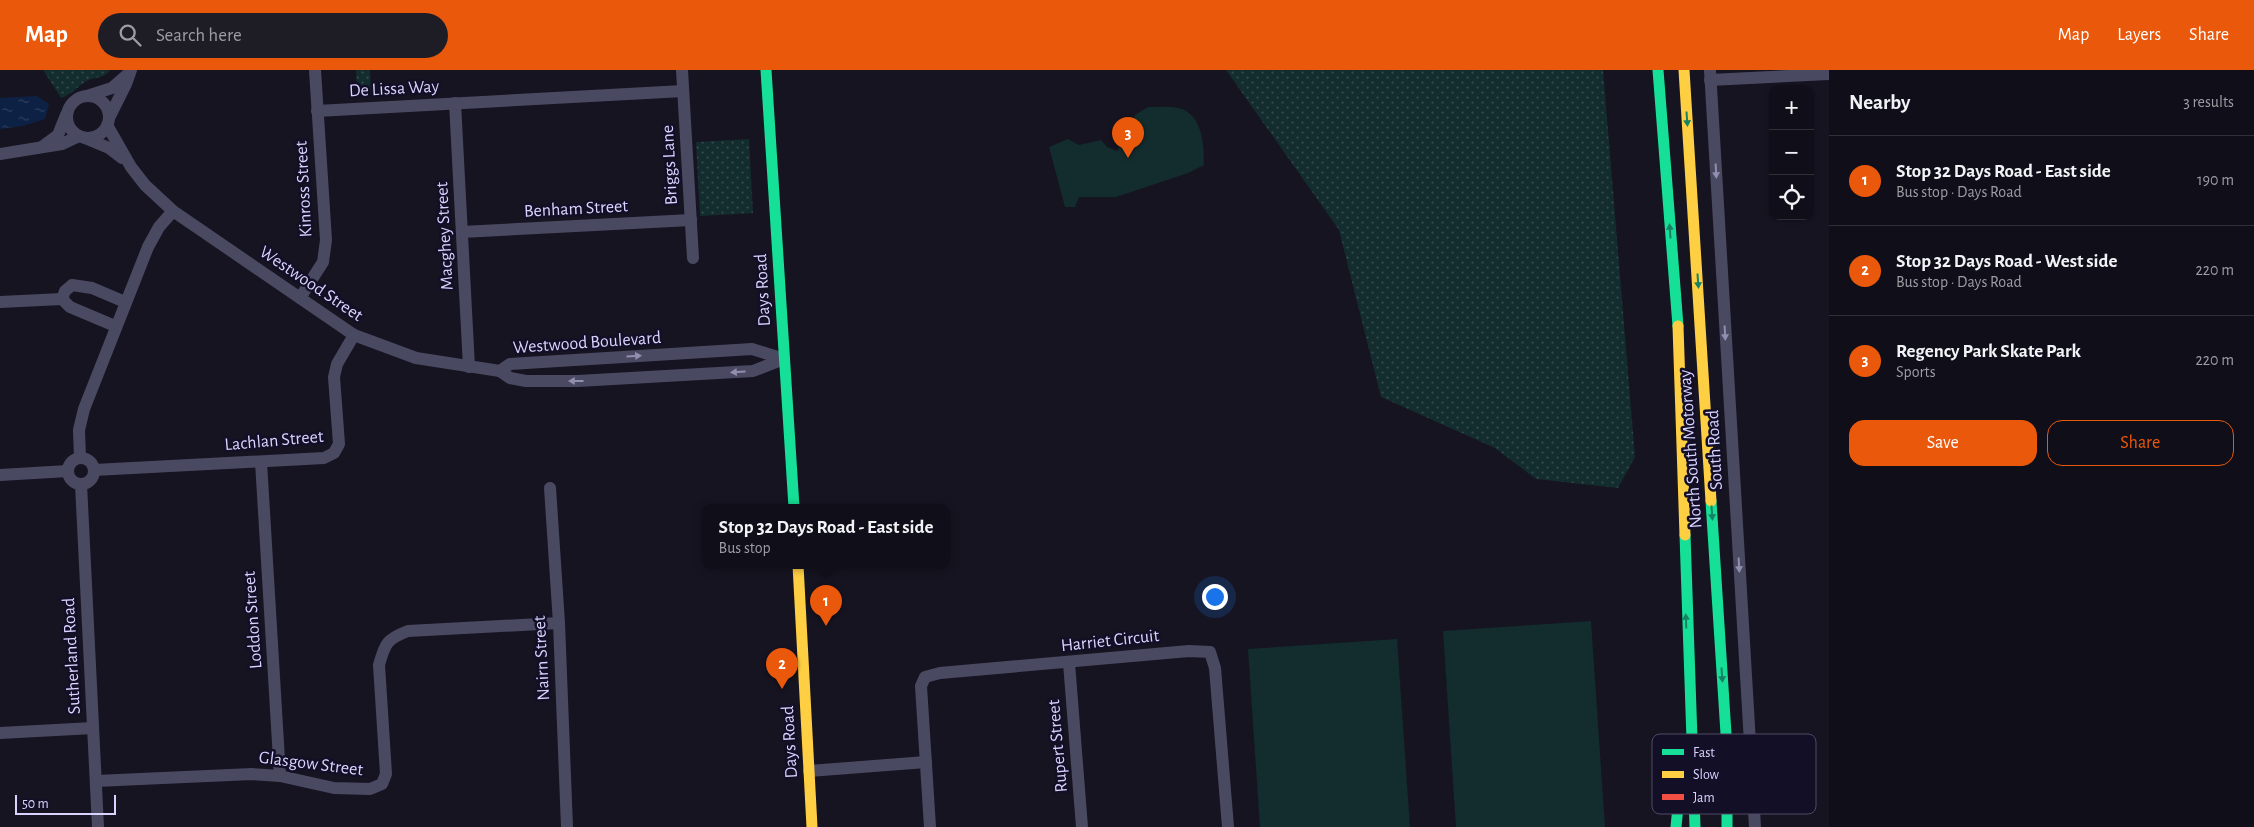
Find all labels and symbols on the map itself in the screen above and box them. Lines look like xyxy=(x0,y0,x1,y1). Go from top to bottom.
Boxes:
street label: De Lissa Way xyxy=(348,78,440,100)
one-way arrow xyxy=(1684,111,1692,127)
pin: 3 xyxy=(1112,117,1144,158)
street label: Briggs Lane xyxy=(659,125,681,205)
street label: Kinross Street xyxy=(292,140,316,238)
one-way arrow xyxy=(1712,163,1720,179)
street label: Macghey Street xyxy=(433,181,457,291)
street label: Benham Street xyxy=(523,197,629,221)
one-way arrow xyxy=(1666,223,1674,239)
street label: Westwood Street xyxy=(256,243,366,325)
street label: Days Road xyxy=(752,253,774,327)
one-way arrow xyxy=(1694,273,1702,289)
one-way arrow xyxy=(1722,326,1730,342)
street label: Westwood Boulevard xyxy=(512,329,662,357)
one-way arrow xyxy=(626,352,642,360)
one-way arrow xyxy=(730,369,746,377)
street label: North South Motorway xyxy=(1676,369,1706,529)
one-way arrow xyxy=(567,377,583,385)
street label: South Road xyxy=(1704,410,1726,490)
street label: Lachlan Street xyxy=(224,428,324,454)
one-way arrow xyxy=(1708,505,1716,521)
one-way arrow xyxy=(1736,558,1744,574)
street label: Loddon Street xyxy=(241,570,265,670)
your location xyxy=(1202,584,1228,610)
pin: 1 xyxy=(810,585,842,626)
street label: Sutherland Road xyxy=(60,597,84,715)
one-way arrow xyxy=(1682,613,1690,629)
street label: Nairn Street xyxy=(531,615,553,701)
street label: Harriet Circuit xyxy=(1060,627,1160,655)
pin: 2 xyxy=(766,648,798,689)
one-way arrow xyxy=(1719,667,1727,683)
street label: Rupert Street xyxy=(1045,699,1071,793)
street label: Days Road xyxy=(779,705,801,779)
legend xyxy=(1652,734,1816,814)
text: Fast xyxy=(1693,746,1715,760)
street label: Glasgow Street xyxy=(258,749,364,779)
text: Slow xyxy=(1693,768,1720,782)
text: Jam xyxy=(1693,791,1715,805)
scale bar xyxy=(15,792,116,815)

